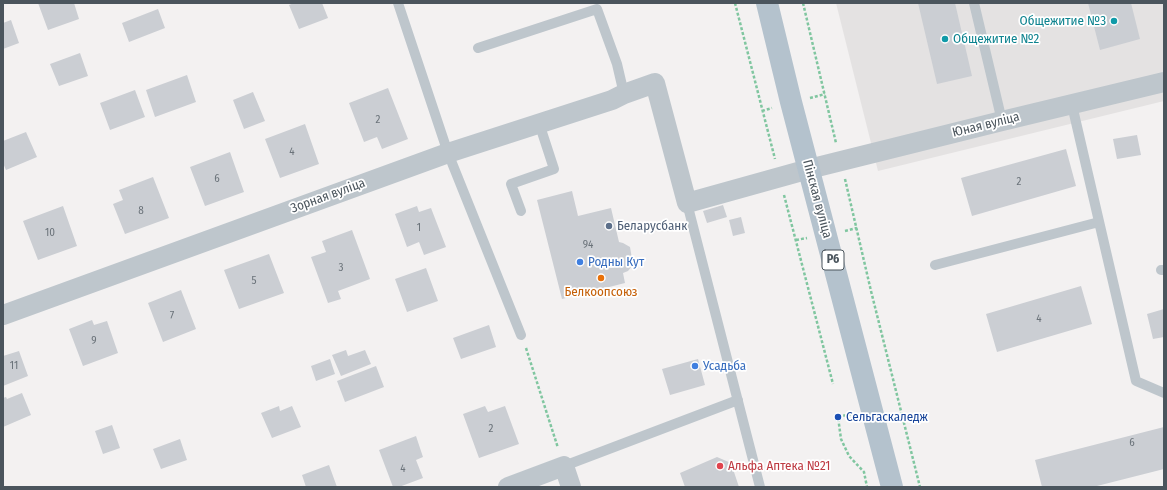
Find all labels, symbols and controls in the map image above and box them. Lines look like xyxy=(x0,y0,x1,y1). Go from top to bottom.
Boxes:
place label: Общежитие №3 xyxy=(1020,13,1106,29)
marker: Общежитие №3 xyxy=(1109,16,1119,26)
place label: Общежитие №2 xyxy=(953,31,1039,47)
marker: Общежитие №2 xyxy=(940,34,950,44)
street label: Юная вуліца xyxy=(951,109,1021,141)
house number: 2 xyxy=(376,113,380,127)
house number: 4 xyxy=(289,145,295,159)
street label: Пінская вуліца xyxy=(799,158,835,240)
house number: 6 xyxy=(214,172,220,186)
street label: Зорная вуліца xyxy=(289,175,367,217)
house number: 2 xyxy=(1017,175,1021,189)
house number: 8 xyxy=(138,204,144,218)
place label: Беларусбанк xyxy=(617,218,687,234)
house number: 1 xyxy=(417,221,421,235)
marker: Беларусбанк xyxy=(604,221,614,231)
house number: 10 xyxy=(45,226,55,240)
house number: 94 xyxy=(583,238,593,252)
road number: Р6 xyxy=(822,250,844,270)
place label: Родны Кут xyxy=(588,254,644,270)
marker: Родны Кут xyxy=(575,257,585,267)
house number: 3 xyxy=(339,261,343,275)
marker: Белкоопсоюз xyxy=(596,273,606,283)
house number: 5 xyxy=(251,274,257,288)
place label: Белкоопсоюз xyxy=(564,284,638,300)
house number: 7 xyxy=(170,309,174,323)
house number: 4 xyxy=(1036,312,1042,326)
house number: 9 xyxy=(91,334,97,348)
place label: Усадьба xyxy=(703,358,746,374)
house number: 11 xyxy=(10,359,18,373)
marker: Усадьба xyxy=(690,361,700,371)
place label: Сельгаскаледж xyxy=(846,409,928,425)
marker: Сельгаскаледж xyxy=(833,412,843,422)
house number: 2 xyxy=(489,422,493,436)
house number: 6 xyxy=(1129,436,1135,450)
place label: Альфа Аптека №21 xyxy=(728,458,830,474)
marker: Альфа Аптека №21 xyxy=(715,461,725,471)
house number: 4 xyxy=(400,462,406,476)

